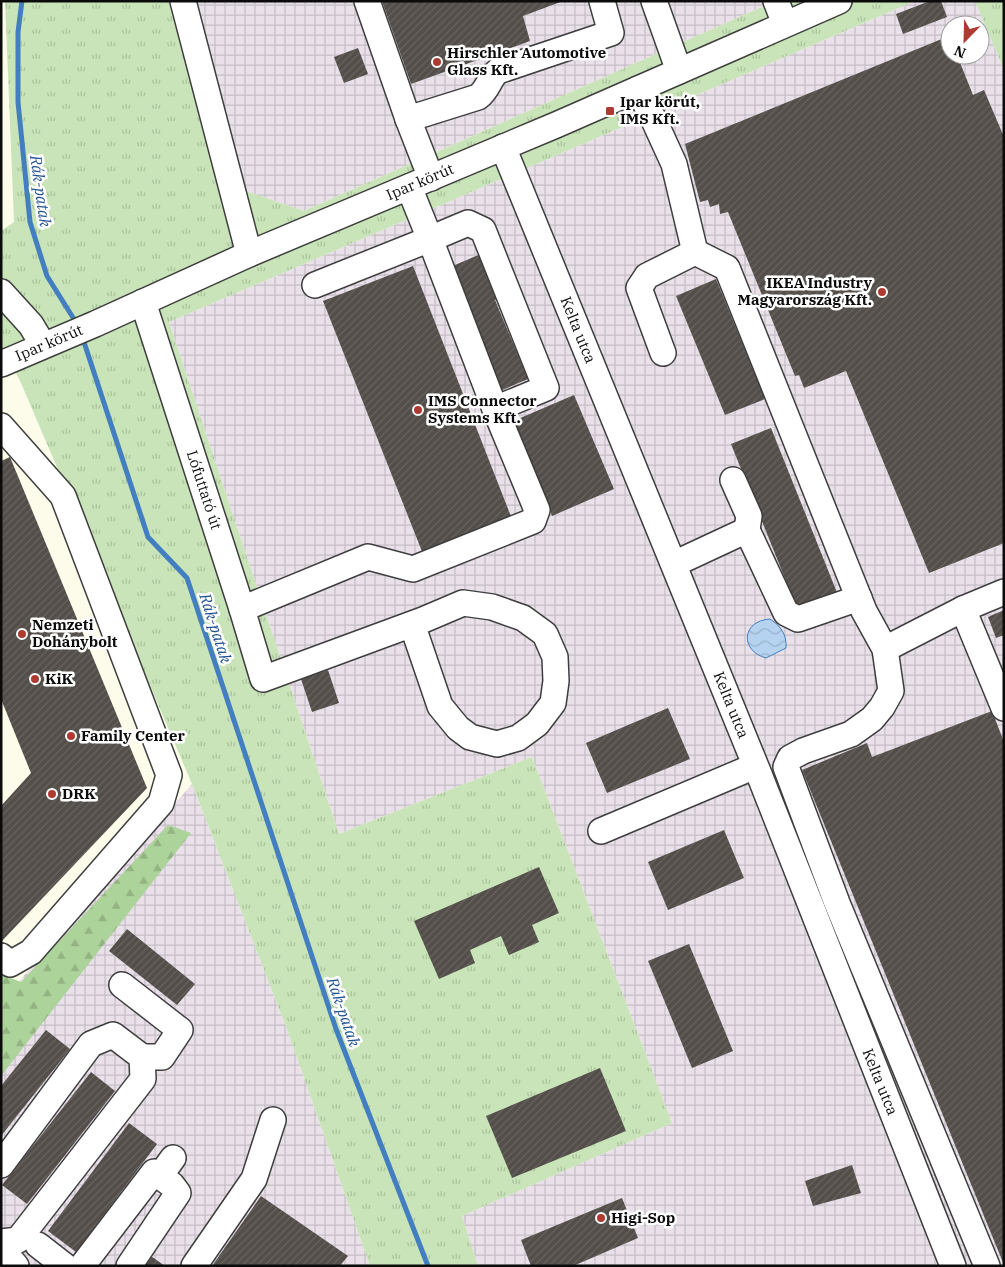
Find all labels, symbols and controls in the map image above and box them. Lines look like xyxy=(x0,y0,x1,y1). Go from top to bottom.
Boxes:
north arrow xyxy=(940,15,990,65)
text: N xyxy=(951,42,969,62)
place label: Hirschler Automotive Glass Kft. xyxy=(447,43,606,79)
marker: Hirschler Automotive Glass Kft. xyxy=(431,56,443,68)
place label: Ipar körút, IMS Kft. xyxy=(620,92,700,128)
marker: Ipar körút, IMS Kft. xyxy=(604,105,616,117)
water label: Rák-patak xyxy=(26,153,56,229)
street label: Ipar körút xyxy=(383,159,456,204)
place label: IKEA Industry Magyarország Kft. xyxy=(738,273,872,309)
marker: IKEA Industry Magyarország Kft. xyxy=(876,286,888,298)
street label: Kelta utca xyxy=(557,294,600,366)
street label: Ipar körút xyxy=(12,320,85,365)
place label: IMS Connector Systems Kft. xyxy=(428,391,537,427)
marker: IMS Connector Systems Kft. xyxy=(412,404,424,416)
street label: Lófuttató út xyxy=(183,448,226,532)
water label: Rák-patak xyxy=(195,590,237,666)
place label: Nemzeti Dohánybolt xyxy=(32,615,118,651)
marker: Nemzeti Dohánybolt xyxy=(16,628,28,640)
place label: KiK xyxy=(45,669,74,688)
street label: Kelta utca xyxy=(710,669,753,741)
marker: KiK xyxy=(29,673,41,685)
place label: Family Center xyxy=(81,726,185,745)
marker: Family Center xyxy=(65,730,77,742)
place label: DRK xyxy=(62,784,96,803)
marker: DRK xyxy=(46,788,58,800)
water label: Rák-patak xyxy=(322,974,365,1050)
street label: Kelta utca xyxy=(859,1046,902,1118)
place label: Higi-Sop xyxy=(611,1208,675,1227)
marker: Higi-Sop xyxy=(595,1212,607,1224)

